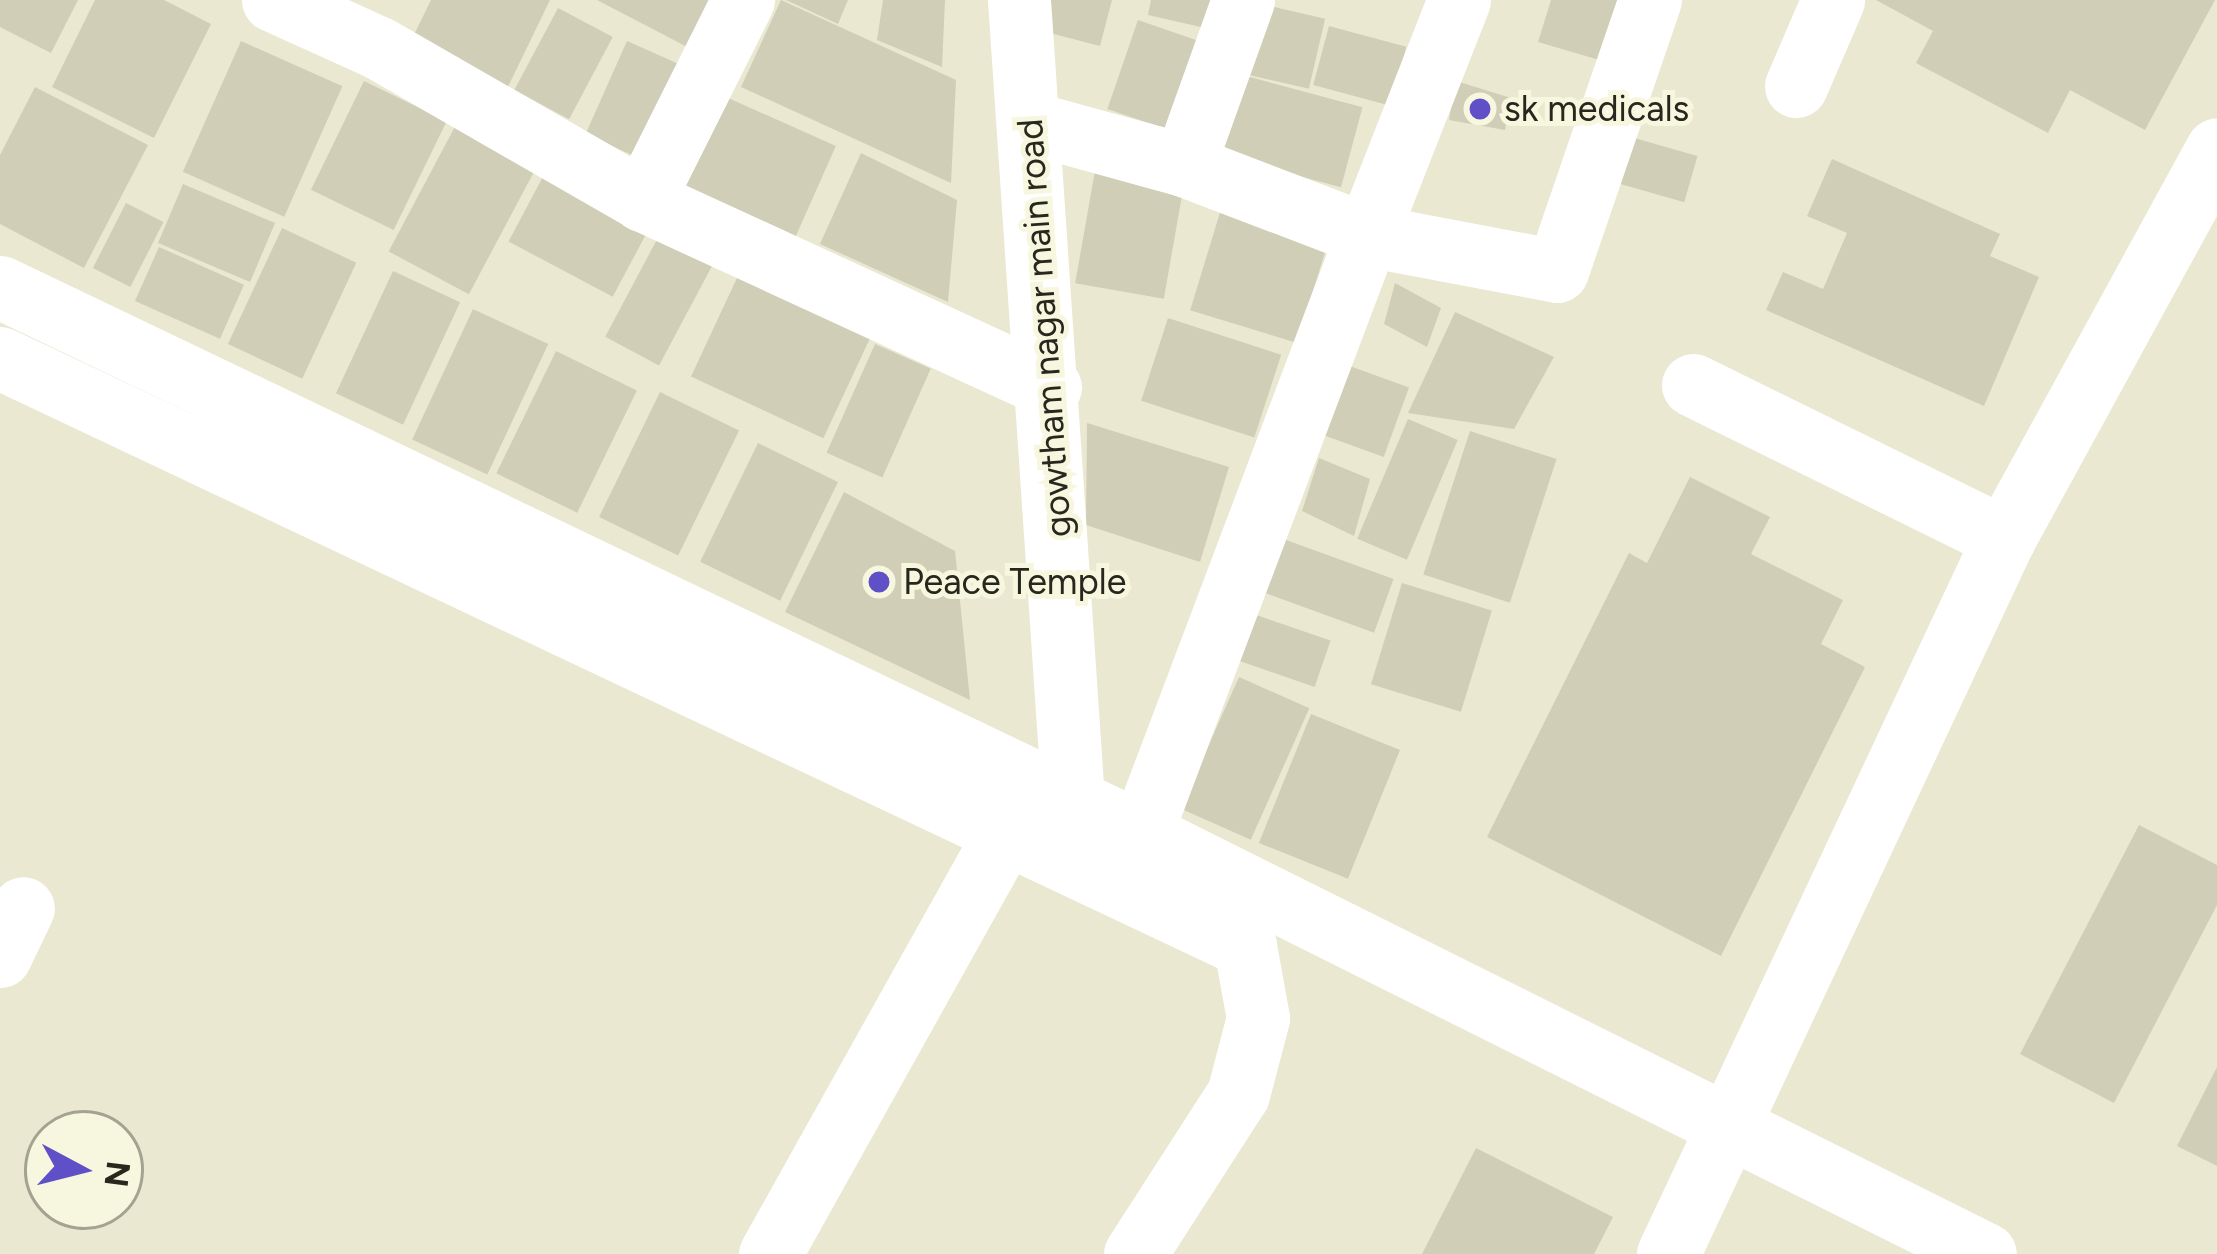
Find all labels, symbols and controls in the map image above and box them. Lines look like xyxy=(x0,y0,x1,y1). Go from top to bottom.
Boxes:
place label: sk medicals xyxy=(1504,87,1689,131)
marker: sk medicals xyxy=(1467,96,1493,122)
street label: gowtham nagar main road xyxy=(1008,117,1080,539)
place label: Peace Temple xyxy=(903,560,1126,604)
marker: Peace Temple xyxy=(866,569,892,595)
north arrow xyxy=(24,1110,144,1230)
text: N xyxy=(96,1159,138,1189)

